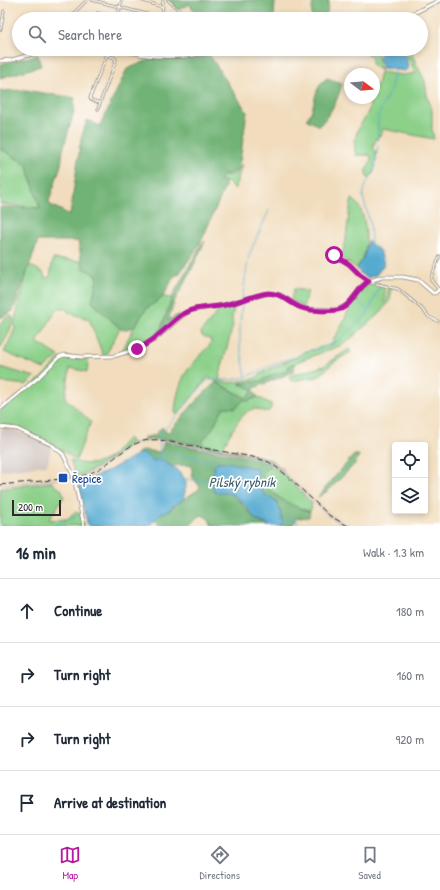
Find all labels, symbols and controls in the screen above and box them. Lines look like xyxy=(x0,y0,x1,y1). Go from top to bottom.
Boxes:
search box xyxy=(12,12,428,56)
icon: search xyxy=(26,23,48,45)
text: Search here xyxy=(58,24,122,45)
north arrow xyxy=(344,68,380,104)
route start xyxy=(325,246,343,264)
route end xyxy=(128,340,146,358)
map controls xyxy=(392,442,428,514)
button: locate xyxy=(392,442,428,478)
place label: Řepice xyxy=(72,469,102,487)
marker: Řepice xyxy=(57,472,69,484)
water label: Pilský rybník xyxy=(209,472,276,492)
button: layers xyxy=(392,478,428,514)
scale bar xyxy=(12,498,61,517)
text: 200 m xyxy=(18,500,43,514)
text: 16 min xyxy=(16,541,56,564)
text: Walk · 1.3 km xyxy=(363,543,424,561)
icon: ahead xyxy=(16,600,38,622)
text: Continue xyxy=(54,600,102,621)
text: 180 m xyxy=(396,602,424,620)
icon: right xyxy=(16,664,38,686)
text: Turn right xyxy=(54,664,110,685)
text: 160 m xyxy=(396,666,424,684)
icon: right xyxy=(16,728,38,750)
text: Turn right xyxy=(54,728,110,749)
text: 920 m xyxy=(395,730,424,748)
icon: arrive xyxy=(16,792,38,814)
text: Arrive at destination xyxy=(54,792,166,813)
tab: Map xyxy=(59,844,81,882)
tab: Directions xyxy=(200,844,240,882)
tab: Saved xyxy=(358,844,381,882)

